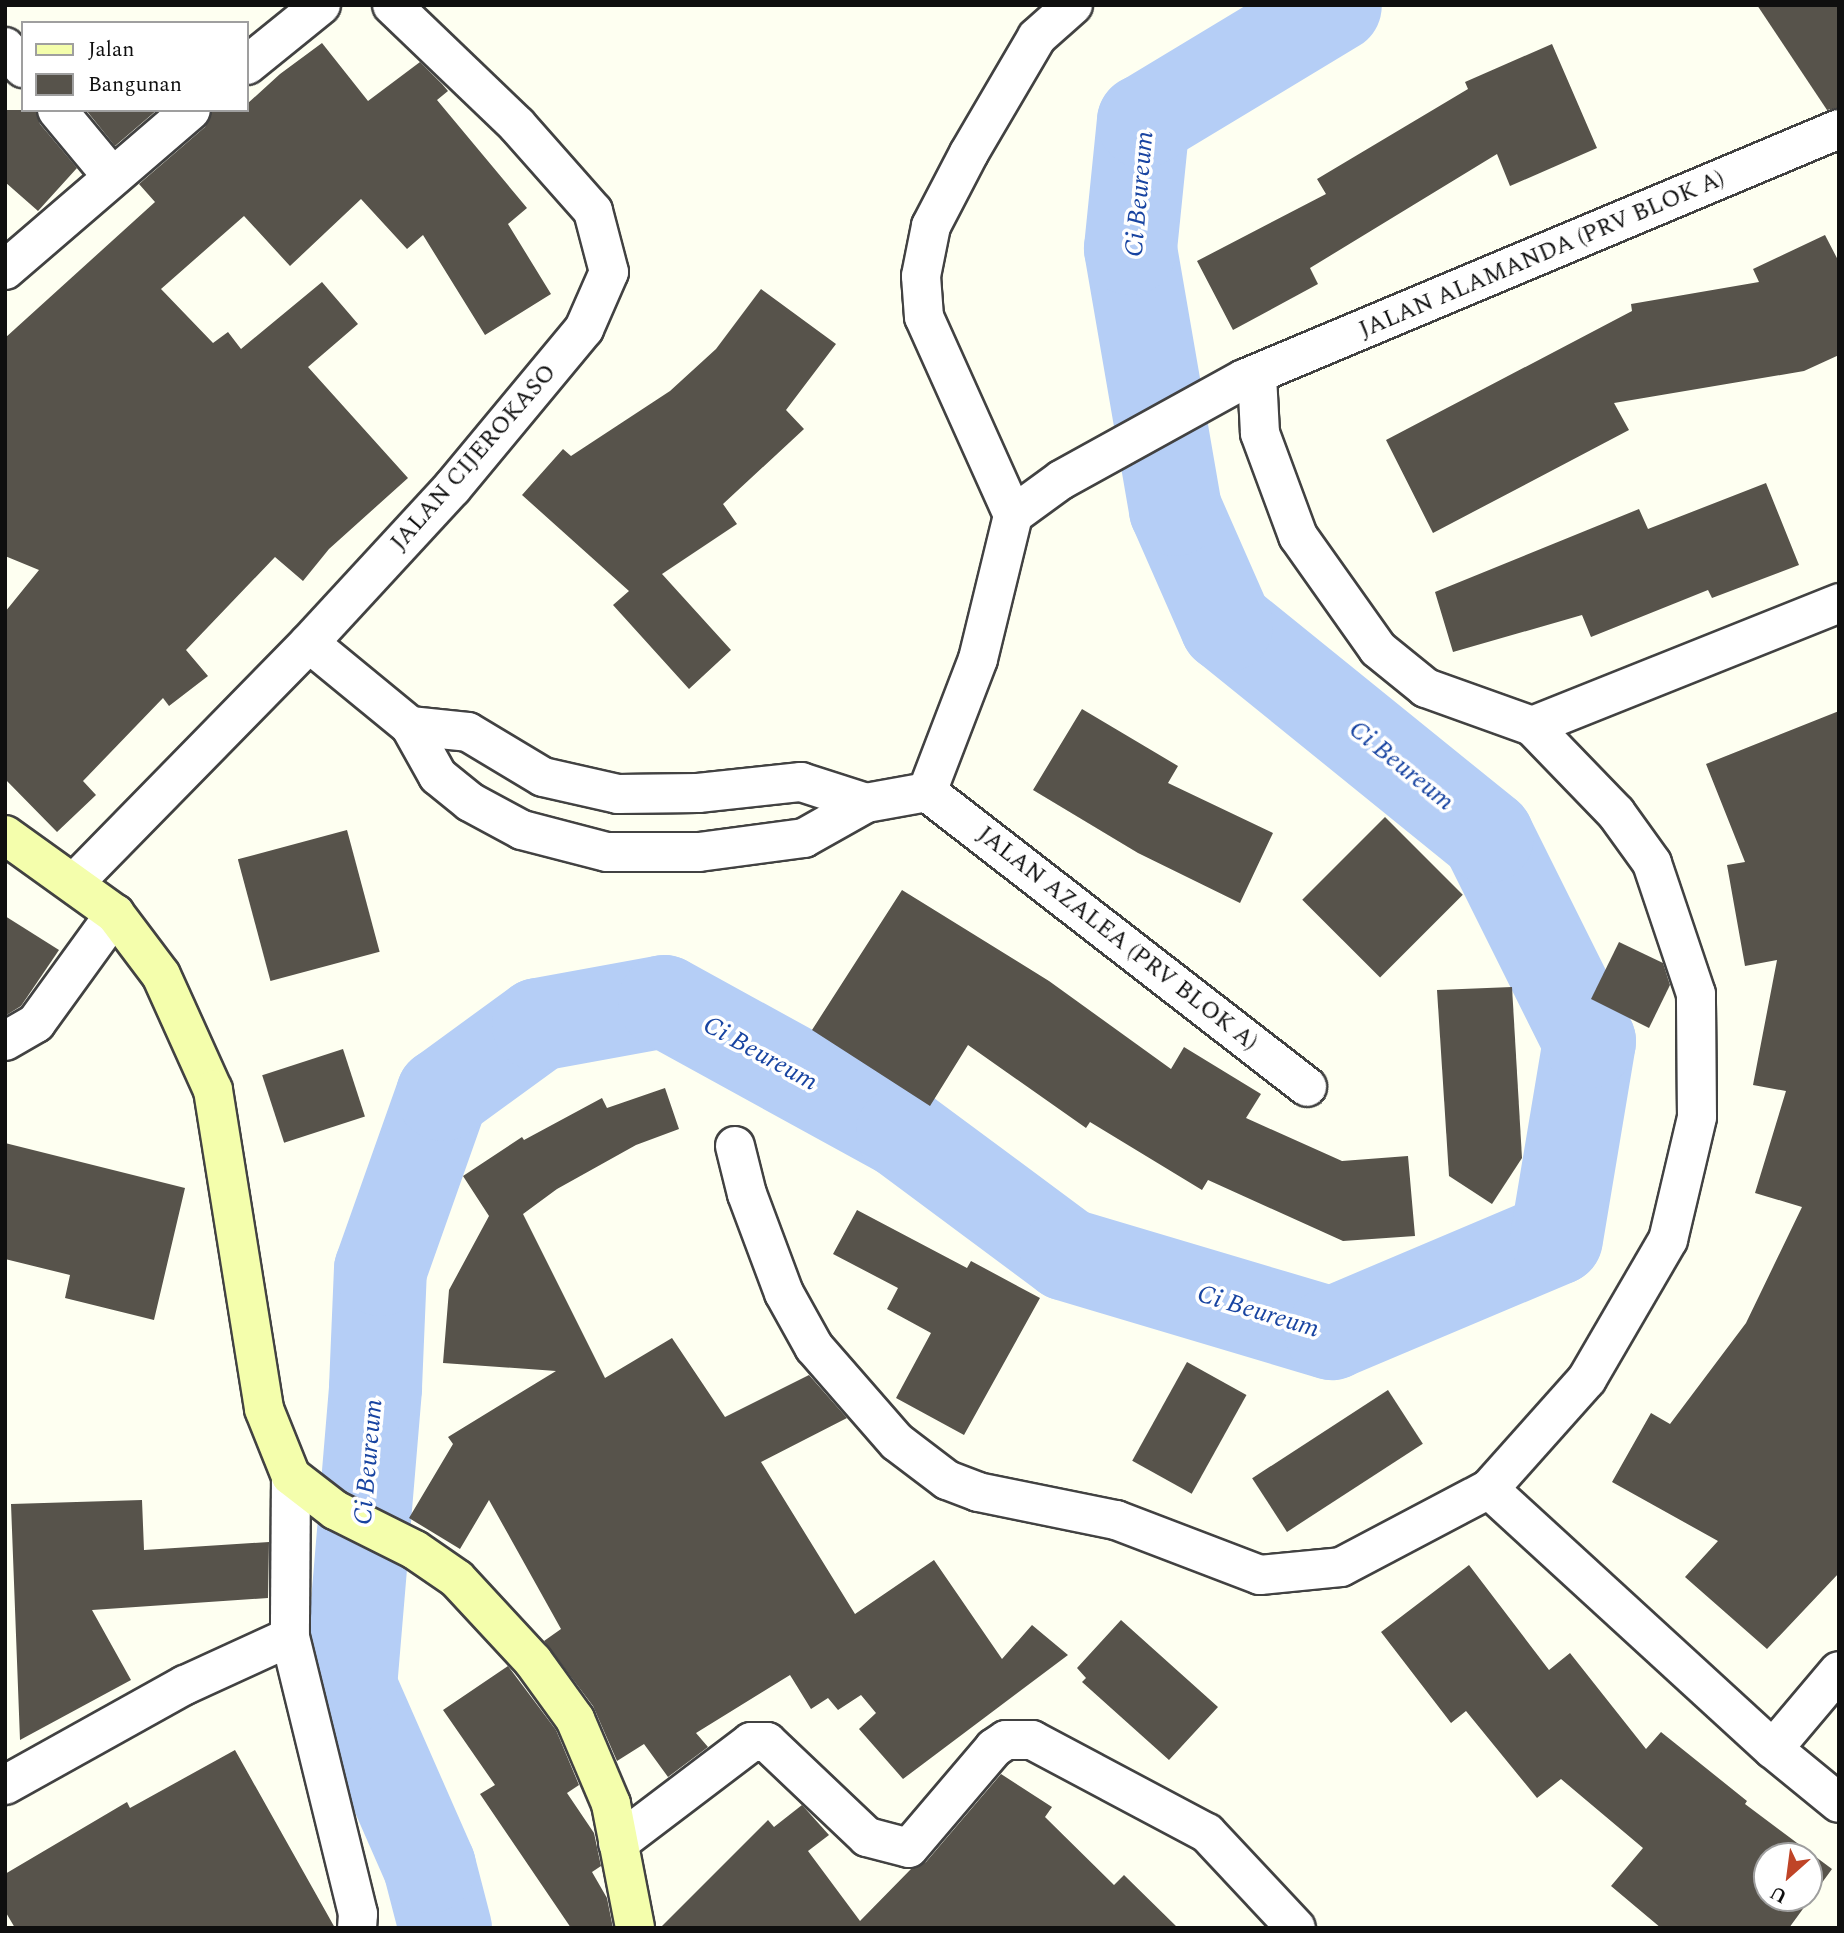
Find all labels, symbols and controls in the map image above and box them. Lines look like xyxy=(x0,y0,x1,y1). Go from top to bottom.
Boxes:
legend xyxy=(21,21,248,112)
text: Jalan xyxy=(88,34,134,66)
text: Bangunan xyxy=(88,69,182,101)
water label: Ci Beureum xyxy=(1119,130,1161,258)
street label: JALAN ALAMANDA (PRV BLOK A) xyxy=(1355,165,1729,345)
street label: JALAN CIJEROKASO xyxy=(385,359,563,557)
water label: Ci Beureum xyxy=(1342,714,1460,818)
street label: JALAN AZALEA (PRV BLOK A) xyxy=(971,821,1263,1057)
water label: Ci Beureum xyxy=(697,1010,823,1098)
water label: Ci Beureum xyxy=(1193,1279,1323,1345)
water label: Ci Beureum xyxy=(348,1398,390,1526)
north arrow xyxy=(1753,1842,1823,1912)
text: U xyxy=(1765,1878,1793,1911)

